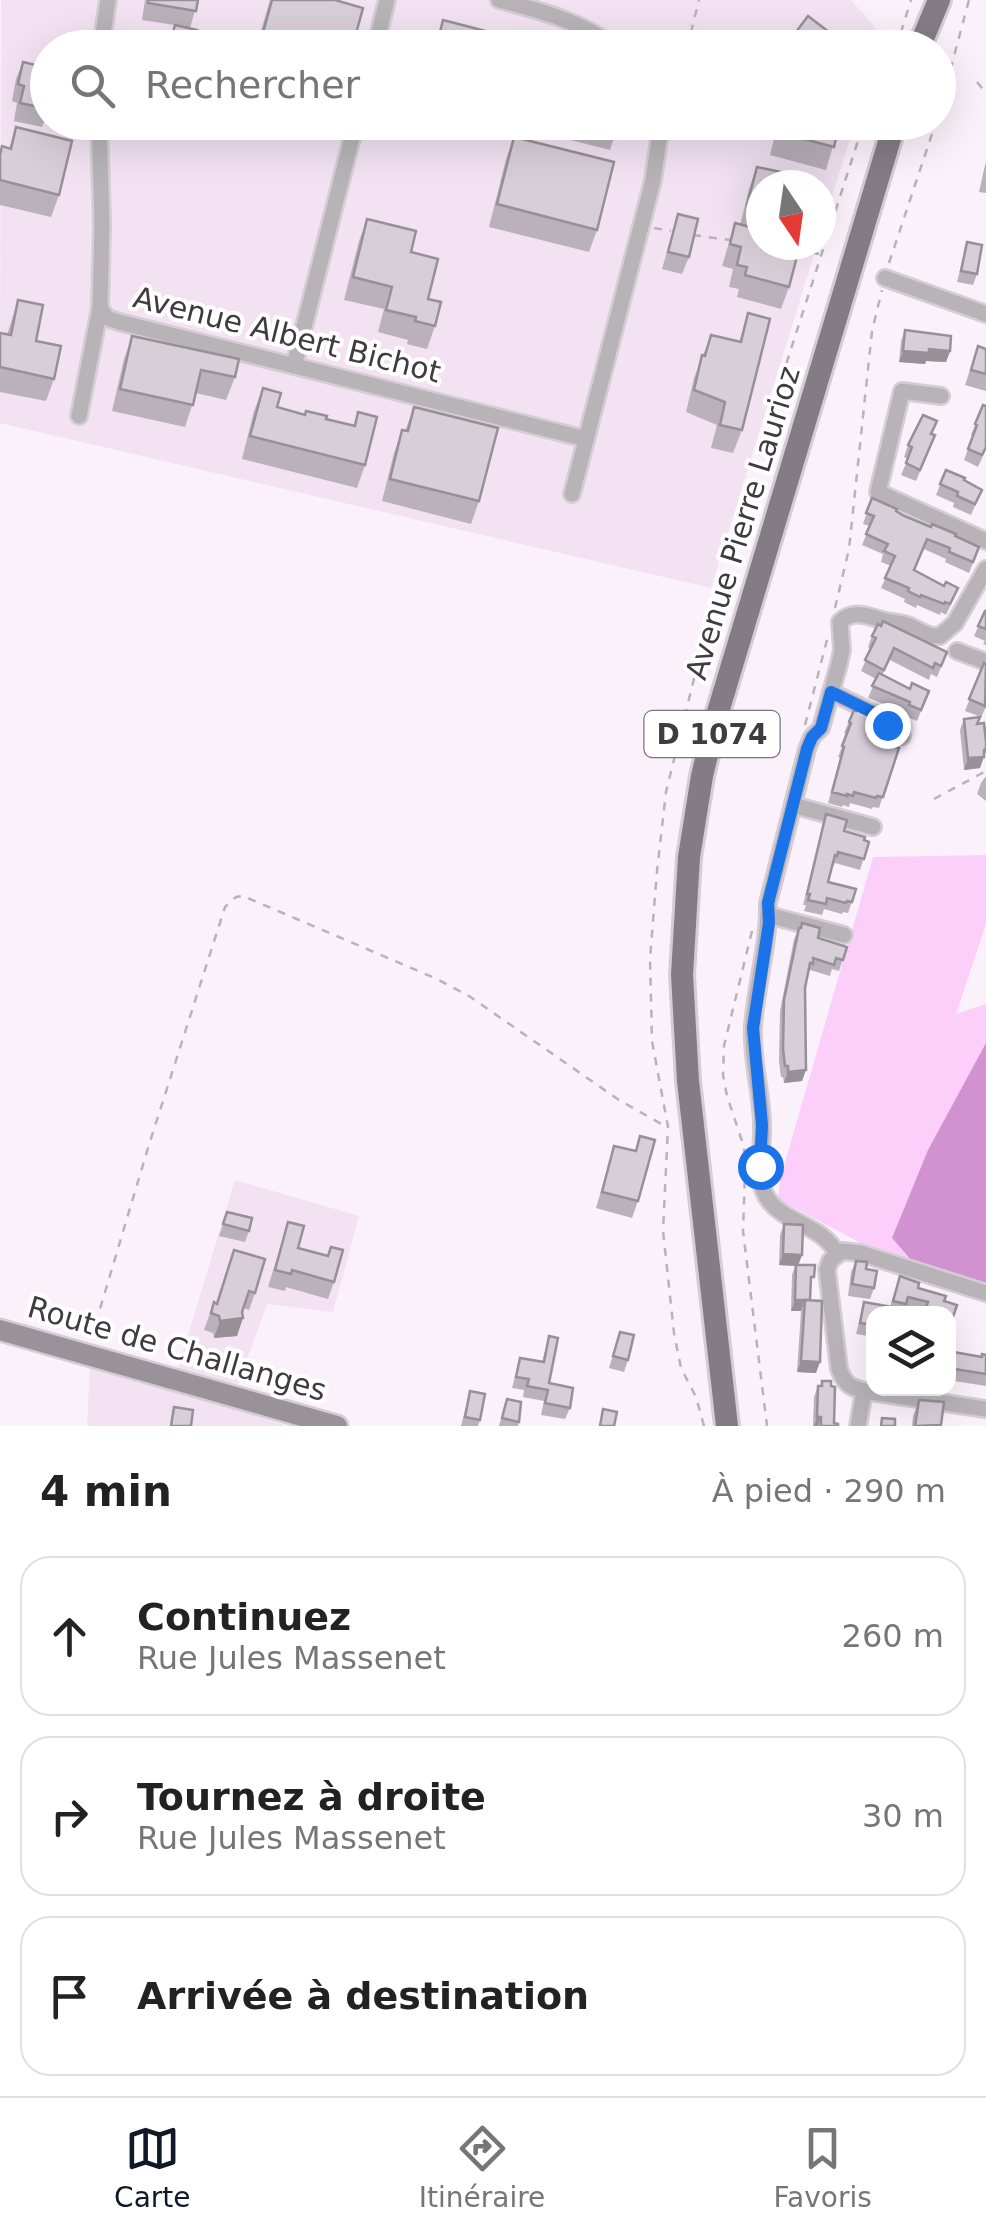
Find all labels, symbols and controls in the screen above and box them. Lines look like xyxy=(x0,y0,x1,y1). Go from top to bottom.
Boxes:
search box xyxy=(30,30,956,140)
icon: search xyxy=(65,58,120,113)
text: Rechercher xyxy=(145,63,360,107)
north arrow xyxy=(746,170,836,260)
street label: Avenue Albert Bichot xyxy=(130,279,445,390)
street label: Avenue Pierre Laurioz xyxy=(678,362,807,684)
route end xyxy=(865,703,911,749)
road number: D 1074 xyxy=(644,711,780,757)
route start xyxy=(738,1144,784,1190)
street label: Route de Challanges xyxy=(24,1289,331,1408)
map controls xyxy=(866,1306,956,1396)
button: layers xyxy=(866,1306,956,1396)
text: 4 min xyxy=(40,1467,172,1516)
text: À pied · 290 m xyxy=(712,1472,946,1510)
text: Continuez xyxy=(137,1595,351,1639)
icon: ahead xyxy=(42,1609,97,1664)
text: 260 m xyxy=(842,1617,944,1655)
text: Rue Jules Massenet xyxy=(137,1639,446,1677)
text: Tournez à droite xyxy=(137,1775,486,1819)
icon: right xyxy=(42,1789,97,1844)
text: 30 m xyxy=(862,1797,944,1835)
text: Rue Jules Massenet xyxy=(137,1819,446,1857)
icon: arrive xyxy=(42,1969,97,2024)
text: Arrivée à destination xyxy=(137,1974,589,2018)
tab: Carte xyxy=(114,2121,191,2214)
tab: Itinéraire xyxy=(419,2121,545,2214)
tab: Favoris xyxy=(774,2121,872,2214)

